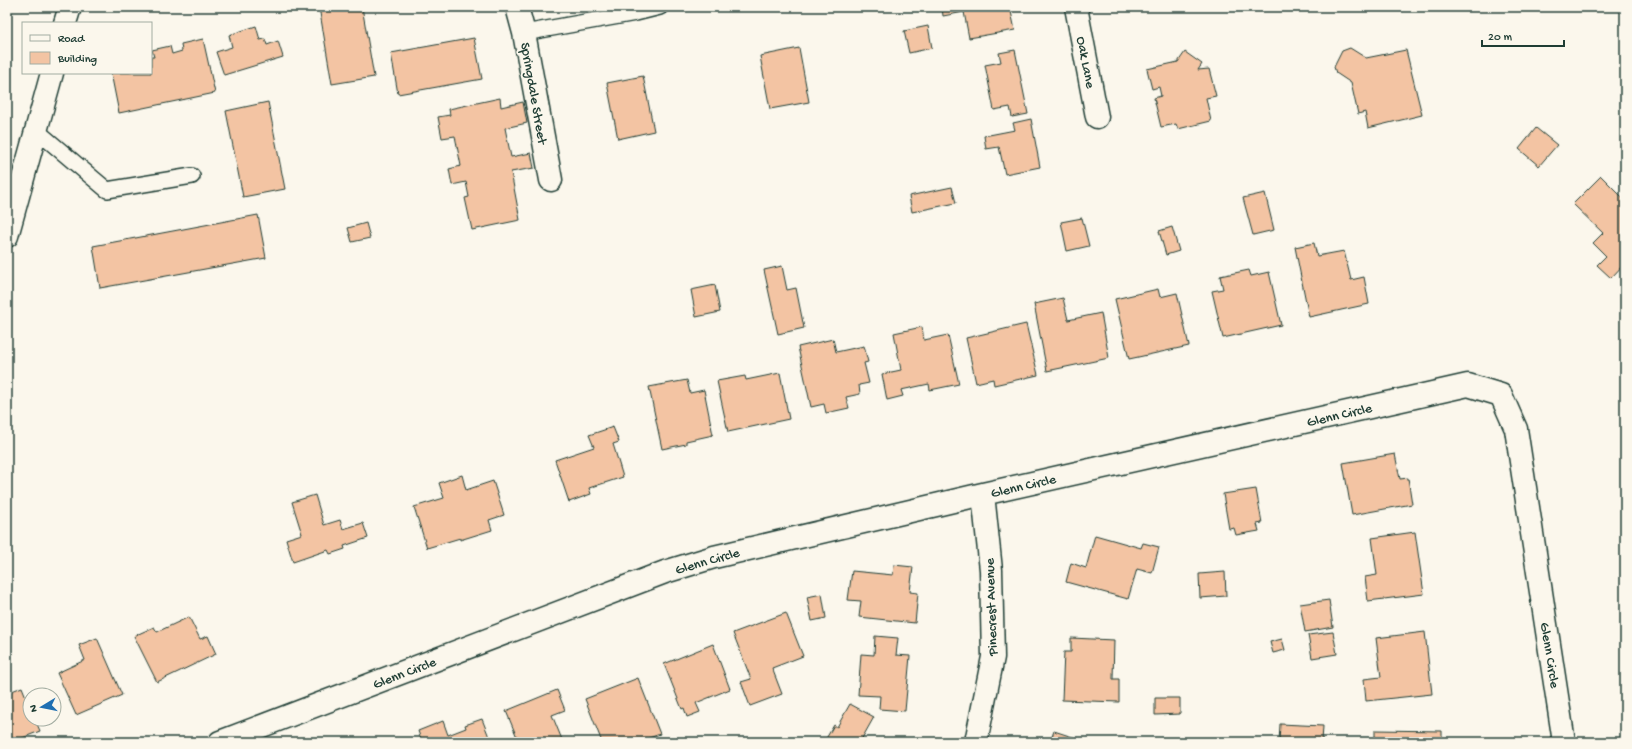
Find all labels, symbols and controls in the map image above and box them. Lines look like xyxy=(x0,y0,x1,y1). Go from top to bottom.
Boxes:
legend xyxy=(22,22,152,74)
scale bar xyxy=(1482,22,1564,48)
text: 20 m xyxy=(1488,31,1513,45)
text: Road xyxy=(58,33,85,47)
street label: Oak Lane xyxy=(1071,35,1098,91)
street label: Springdale Street xyxy=(515,41,550,147)
text: Building xyxy=(57,53,97,67)
street label: Glenn Circle xyxy=(1305,401,1375,432)
street label: Glenn Circle xyxy=(989,472,1059,503)
street label: Glenn Circle xyxy=(673,545,743,580)
street label: Pinecrest Avenue xyxy=(982,557,1003,657)
street label: Glenn Circle xyxy=(1535,621,1562,690)
street label: Glenn Circle xyxy=(371,654,440,694)
north arrow xyxy=(22,687,62,727)
text: N xyxy=(28,704,41,713)

